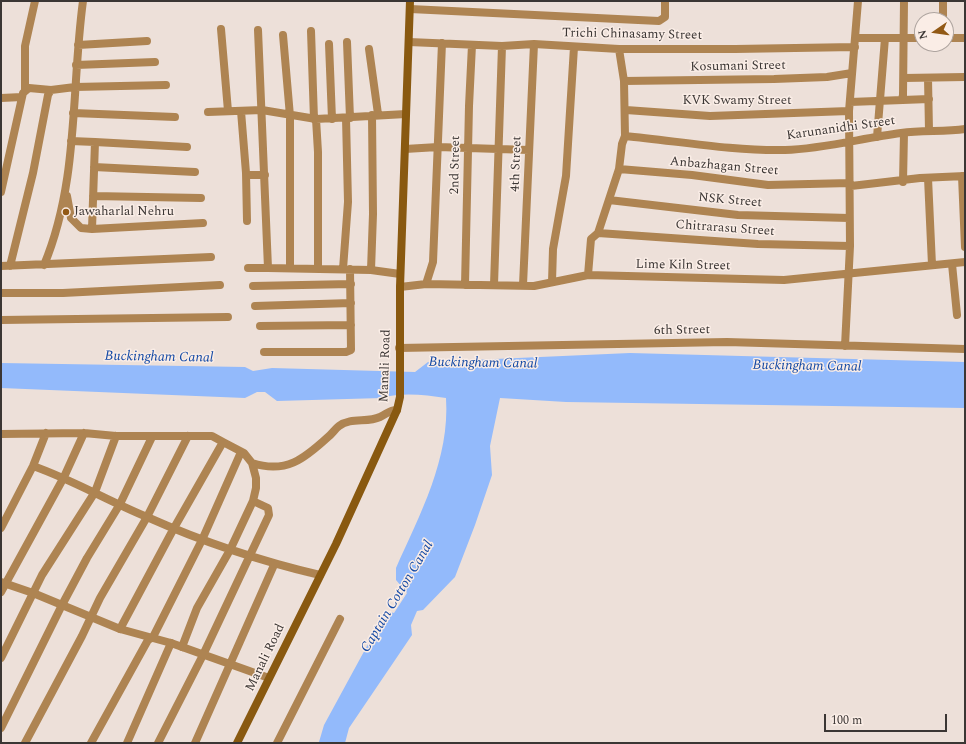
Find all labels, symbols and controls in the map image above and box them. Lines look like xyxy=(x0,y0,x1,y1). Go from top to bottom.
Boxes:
north arrow xyxy=(914,12,954,52)
street label: Trichi Chinasamy Street xyxy=(562,26,702,44)
text: N xyxy=(914,28,932,41)
street label: Kosumani Street xyxy=(690,58,786,76)
street label: KVK Swamy Street xyxy=(682,93,792,109)
street label: Karunanidhi Street xyxy=(786,114,896,144)
street label: 2nd Street xyxy=(448,136,464,194)
street label: 4th Street xyxy=(508,136,526,192)
street label: Anbazhagan Street xyxy=(669,154,779,180)
street label: NSK Street xyxy=(697,190,763,212)
place label: Jawaharlal Nehru xyxy=(74,204,174,220)
marker: Jawaharlal Nehru xyxy=(61,207,71,217)
street label: Chitrarasu Street xyxy=(675,218,775,240)
street label: Lime Kiln Street xyxy=(635,257,731,275)
street label: 6th Street xyxy=(654,323,710,339)
street label: Manali Road xyxy=(377,329,395,403)
water label: Buckingham Canal xyxy=(104,349,214,367)
water label: Buckingham Canal xyxy=(428,355,538,373)
water label: Buckingham Canal xyxy=(752,358,862,376)
water label: Captain Cotton Canal xyxy=(358,538,438,656)
street label: Manali Road xyxy=(243,622,289,694)
scale bar xyxy=(826,706,949,732)
text: 100 m xyxy=(831,711,862,730)

